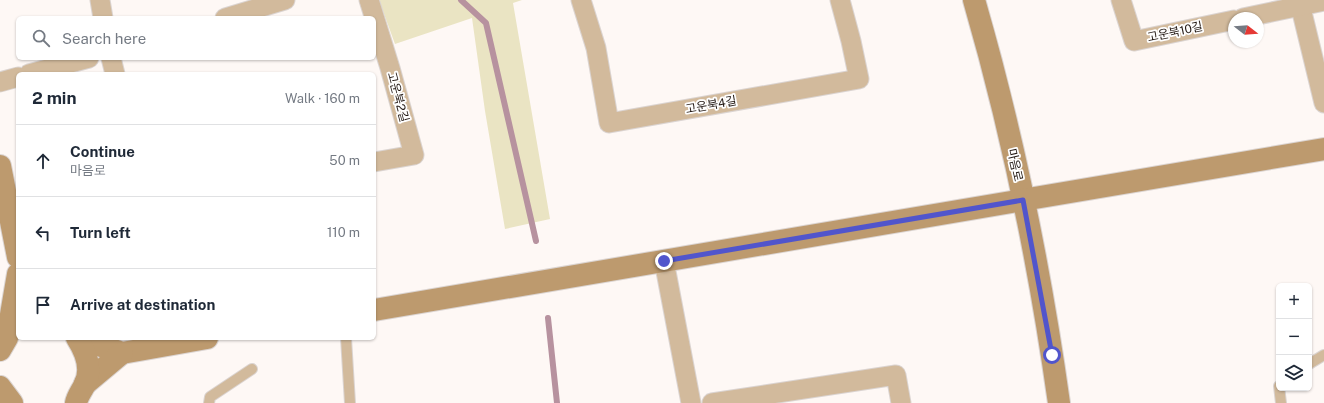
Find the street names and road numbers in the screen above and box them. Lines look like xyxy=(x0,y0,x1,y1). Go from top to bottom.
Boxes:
street label: 고운북10길 xyxy=(1146,19,1204,45)
street label: 고운북2길 xyxy=(385,70,411,124)
street label: 고운북4길 xyxy=(684,94,738,116)
street label: 마음로 xyxy=(1004,147,1026,183)

